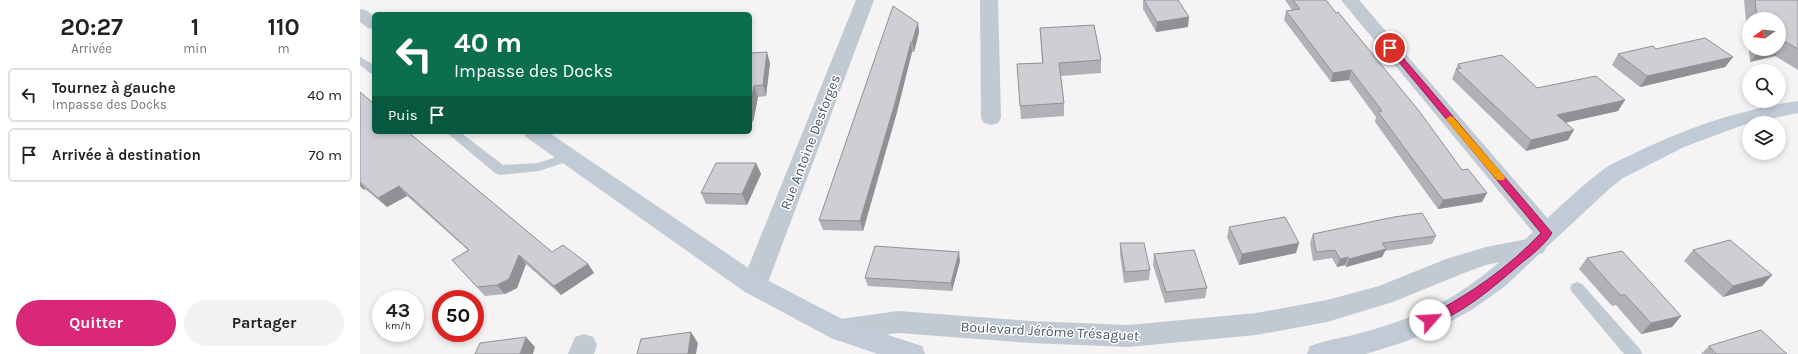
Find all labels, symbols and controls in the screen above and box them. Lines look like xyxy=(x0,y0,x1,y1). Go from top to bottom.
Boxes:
north arrow xyxy=(1742,12,1786,56)
map controls xyxy=(1742,12,1786,160)
text: 20:27 xyxy=(60,13,123,41)
text: 1 xyxy=(191,13,199,41)
text: 110 xyxy=(267,13,300,41)
text: 40 m xyxy=(454,26,522,59)
icon: left xyxy=(388,28,440,80)
pin xyxy=(1373,31,1407,65)
icon: arrive xyxy=(1379,37,1401,59)
text: Arrivée xyxy=(71,41,112,56)
text: min xyxy=(183,41,207,56)
text: m xyxy=(277,41,290,56)
text: Impasse des Docks xyxy=(454,60,613,82)
button: search xyxy=(1742,64,1786,108)
street label: Rue Antoine Desforges xyxy=(777,72,844,212)
text: Tournez à gauche xyxy=(52,79,176,97)
icon: left xyxy=(18,84,40,106)
text: 40 m xyxy=(307,86,342,104)
text: Impasse des Docks xyxy=(52,97,167,112)
icon: arrive xyxy=(426,104,448,126)
text: Puis xyxy=(388,106,418,124)
button: layers xyxy=(1742,116,1786,160)
icon: arrive xyxy=(18,144,40,166)
text: Arrivée à destination xyxy=(52,146,201,164)
text: 70 m xyxy=(308,146,342,164)
speed limit sign: 50 xyxy=(432,290,484,342)
text: 43 xyxy=(386,299,410,322)
position arrow xyxy=(1409,299,1451,341)
button: Quitter xyxy=(16,300,176,346)
button: Partager xyxy=(184,300,344,346)
street label: Boulevard Jérôme Trésaguet xyxy=(960,318,1140,345)
text: km/h xyxy=(385,320,411,332)

